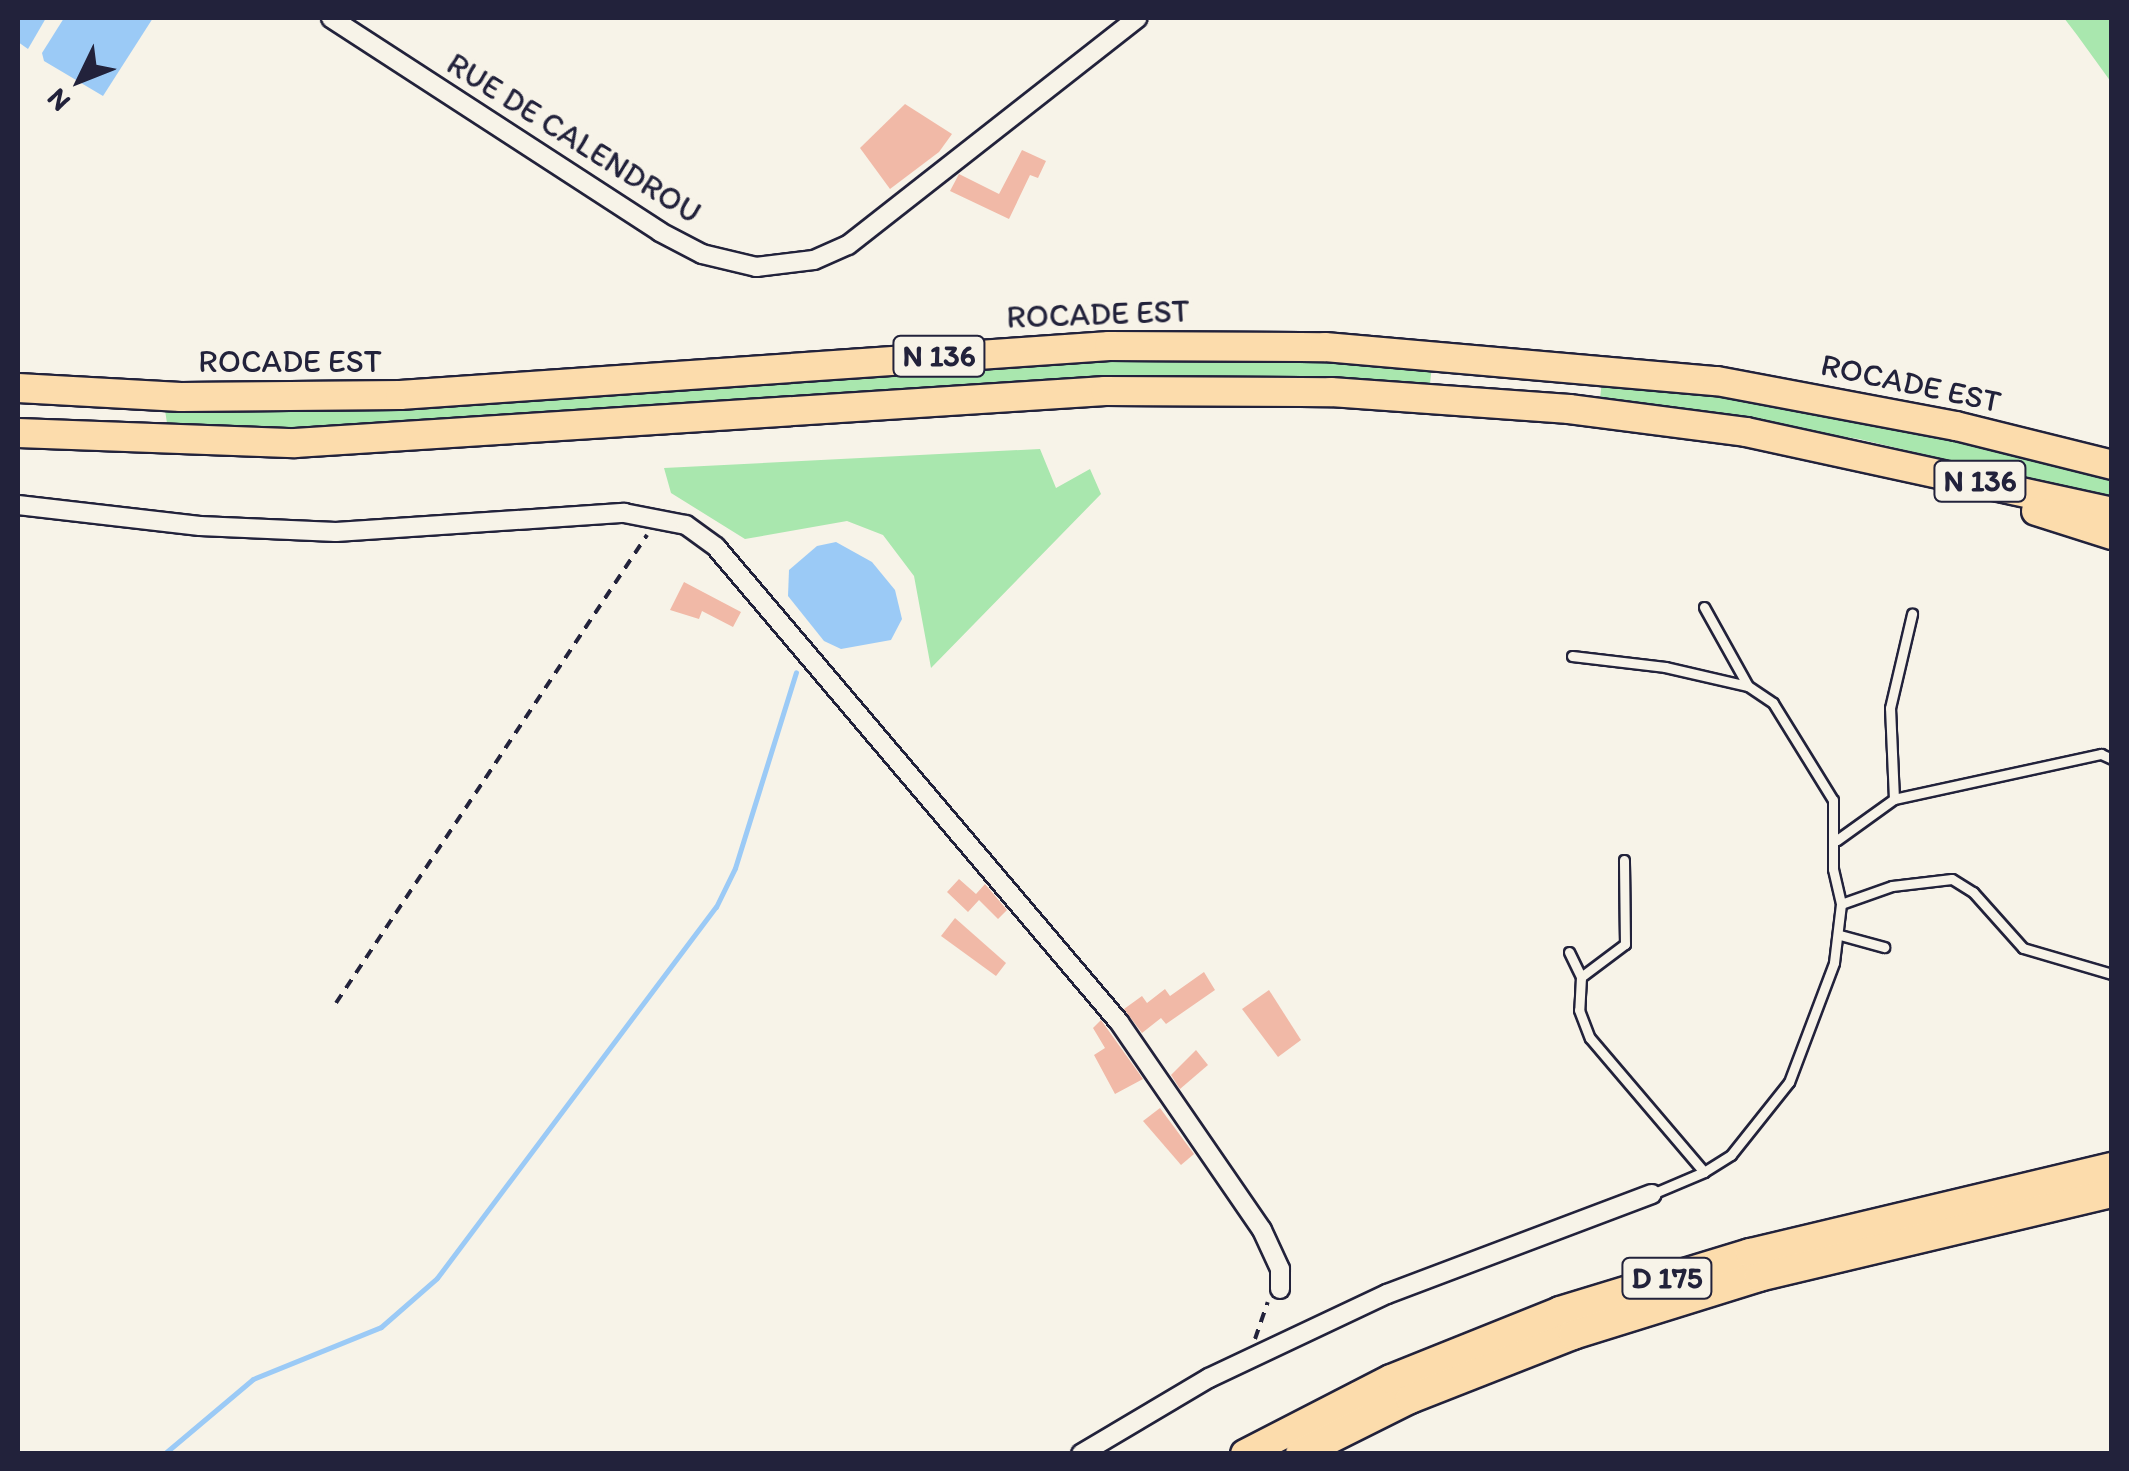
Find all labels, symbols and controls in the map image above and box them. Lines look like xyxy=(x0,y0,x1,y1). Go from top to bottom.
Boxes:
north arrow xyxy=(30,30,130,130)
street label: RUE DE CALENDROU xyxy=(439,44,709,232)
text: N xyxy=(39,82,77,119)
street label: ROCADE EST xyxy=(1006,292,1190,336)
road number: N 136 xyxy=(892,331,986,381)
street label: ROCADE EST xyxy=(198,342,382,380)
street label: ROCADE EST xyxy=(1817,345,2005,421)
road number: N 136 xyxy=(1932,456,2028,506)
road number: D 175 xyxy=(1620,1253,1714,1303)

